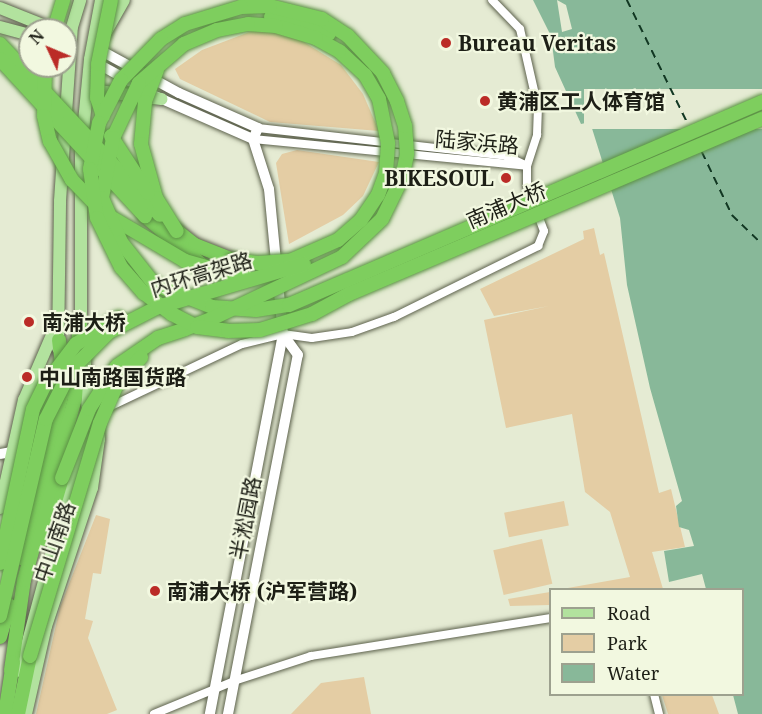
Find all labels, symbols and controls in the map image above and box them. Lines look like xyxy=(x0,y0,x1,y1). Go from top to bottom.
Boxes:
north arrow xyxy=(18,18,78,78)
text: N xyxy=(24,25,49,49)
place label: Bureau Veritas xyxy=(458,30,616,56)
marker: Bureau Veritas xyxy=(439,36,453,50)
place label: 黄浦区工人体育馆 xyxy=(497,88,665,114)
marker: 黄浦区工人体育馆 xyxy=(478,94,492,108)
street label: 陆家浜路 xyxy=(434,126,520,158)
place label: BIKESOUL xyxy=(384,165,494,191)
marker: BIKESOUL xyxy=(499,171,513,185)
street label: 南浦大桥 xyxy=(462,177,550,233)
street label: 内环高架路 xyxy=(147,247,255,301)
place label: 南浦大桥 xyxy=(42,309,126,335)
marker: 南浦大桥 xyxy=(20,313,38,331)
place label: 中山南路国货路 xyxy=(39,364,186,390)
marker: 中山南路国货路 xyxy=(20,370,34,384)
street label: 半淞园路 xyxy=(225,474,265,562)
street label: 中山南路 xyxy=(28,498,80,586)
place label: 南浦大桥 (沪军营路) xyxy=(167,578,357,604)
marker: 南浦大桥 (沪军营路) xyxy=(148,584,162,598)
legend xyxy=(549,588,744,696)
text: Road xyxy=(607,601,650,625)
text: Park xyxy=(607,631,647,655)
text: Water xyxy=(607,661,659,685)

